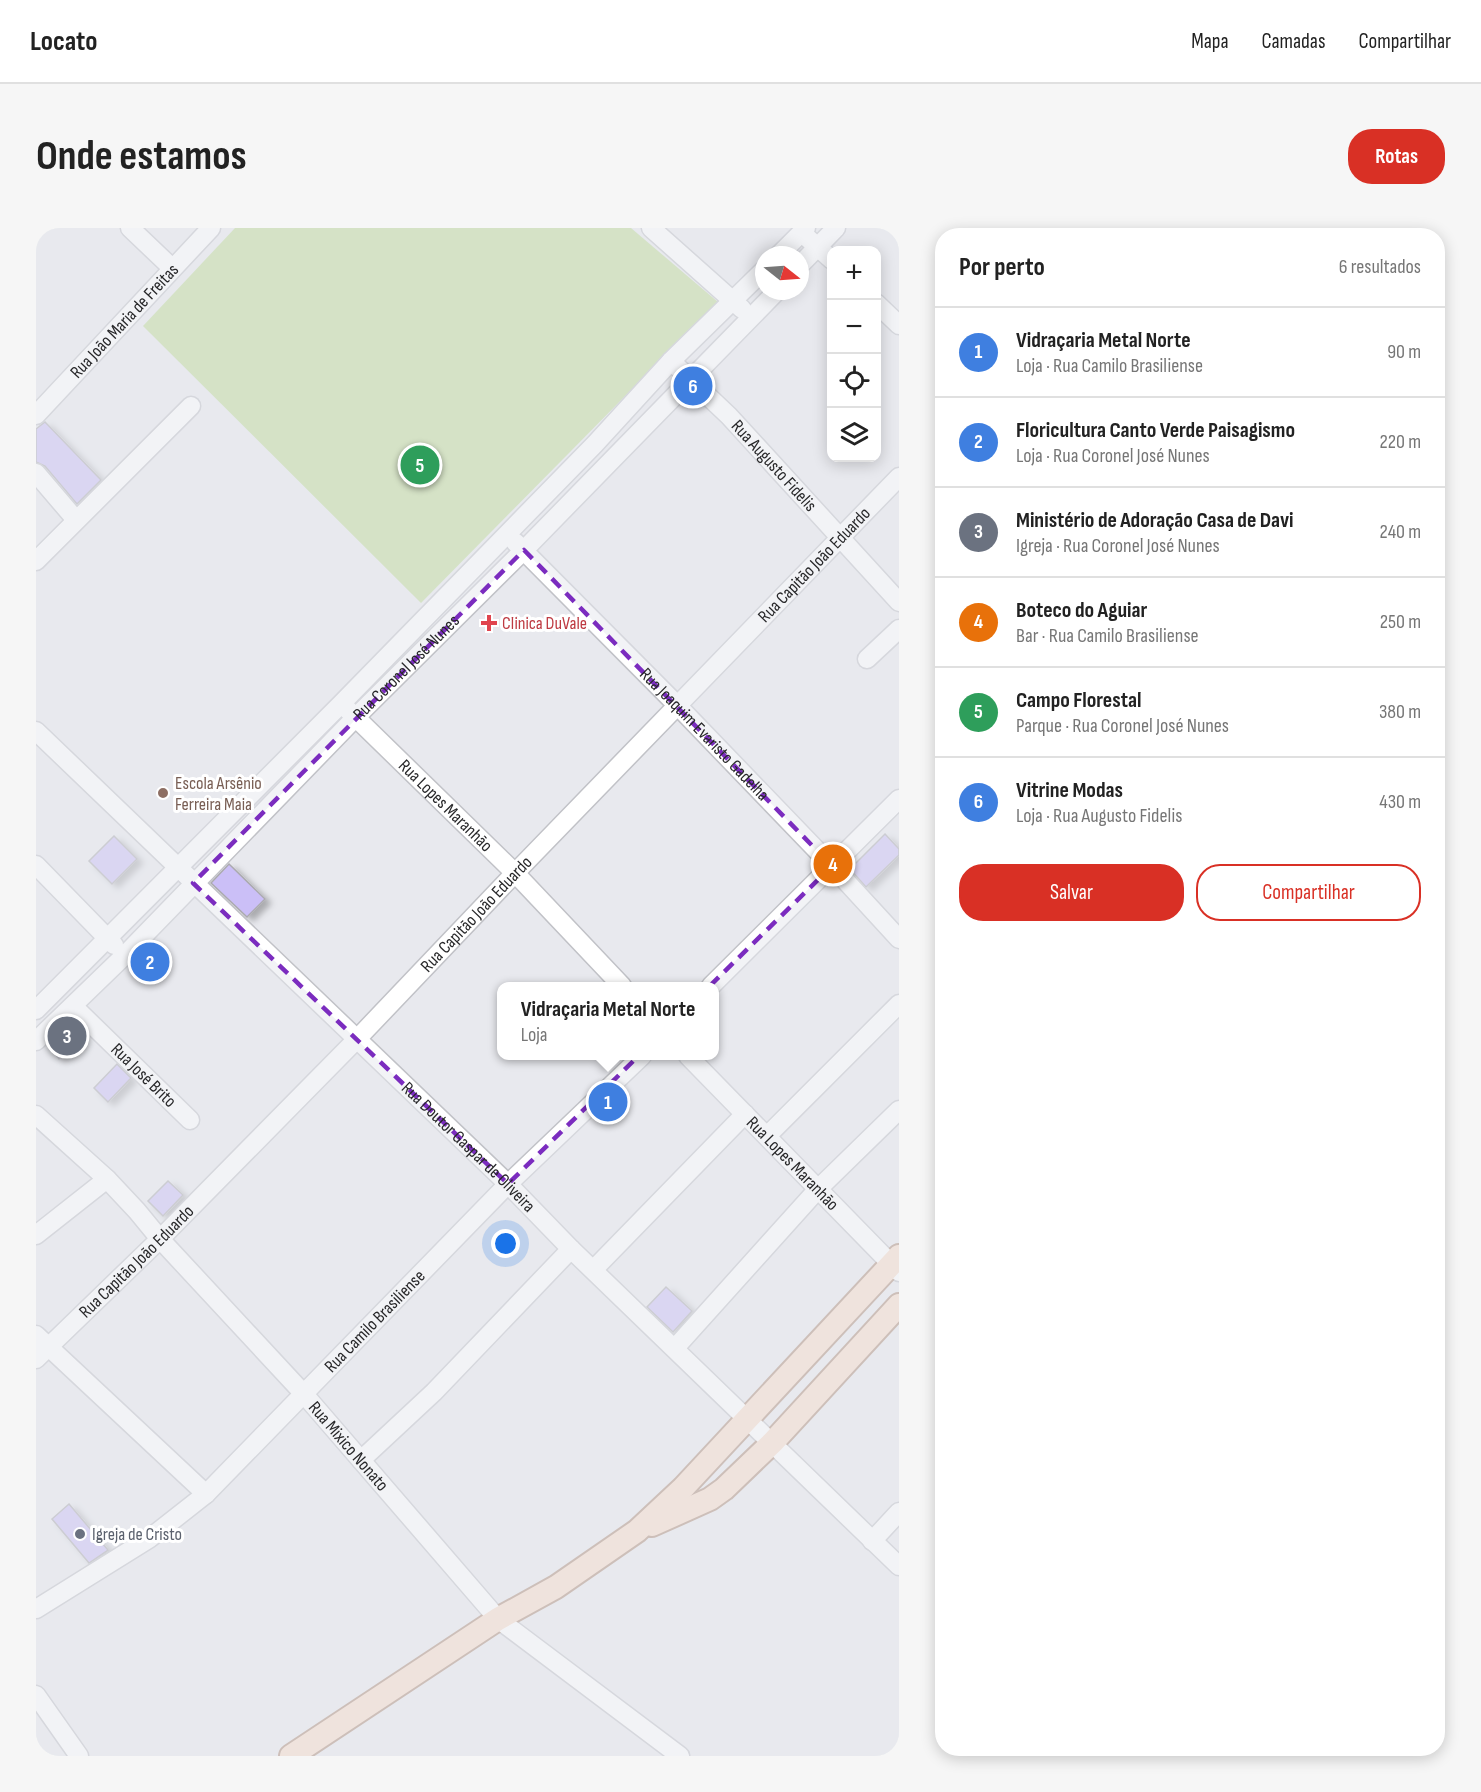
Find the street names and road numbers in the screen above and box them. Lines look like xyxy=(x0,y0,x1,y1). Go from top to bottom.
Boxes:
street label: Rua João Maria de Freitas xyxy=(66,259,183,382)
street label: Rua Augusto Fidelis xyxy=(727,415,821,516)
street label: Rua Capitão João Eduardo xyxy=(754,503,875,627)
street label: Rua Coronel José Nunes xyxy=(349,610,464,724)
street label: Rua Joaquim Evaristo Gadelha xyxy=(635,663,774,805)
street label: Rua Lopes Maranhão xyxy=(394,755,497,856)
street label: Rua Capitão João Eduardo xyxy=(416,852,536,976)
street label: Rua José Brito xyxy=(107,1039,181,1112)
street label: Rua Doutor Gaspar de Oliveira xyxy=(397,1077,540,1216)
street label: Rua Lopes Maranhão xyxy=(742,1112,843,1215)
street label: Rua Capitão João Eduardo xyxy=(75,1201,198,1322)
street label: Rua Camilo Brasiliense xyxy=(320,1265,429,1377)
street label: Rua Mixico Nonato xyxy=(304,1397,393,1495)

